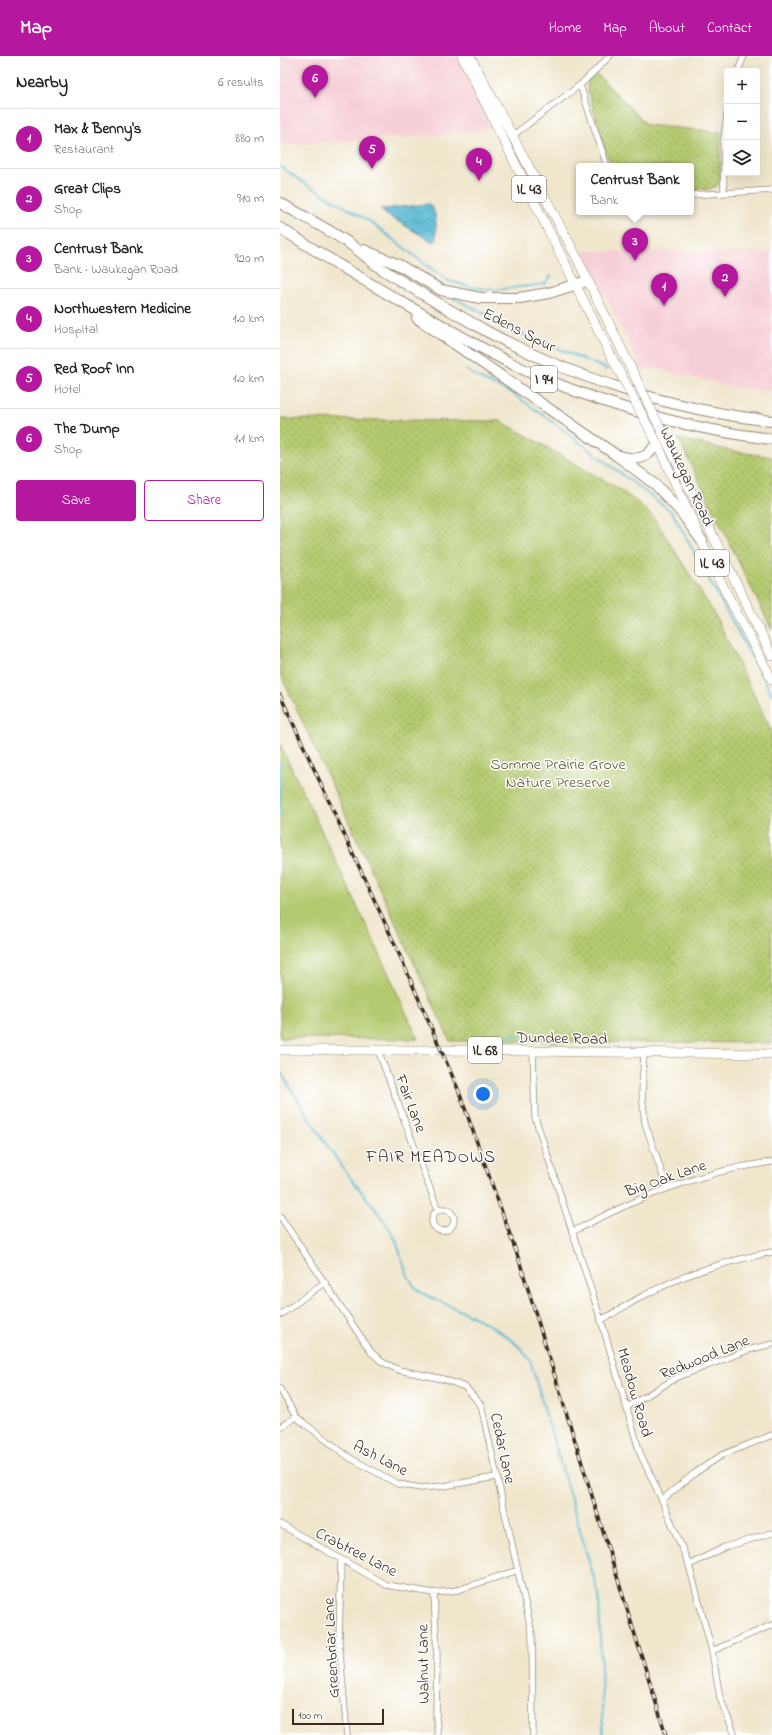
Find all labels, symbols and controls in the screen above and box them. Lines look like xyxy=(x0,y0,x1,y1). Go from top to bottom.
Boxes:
text: Map xyxy=(20,15,52,42)
text: Home xyxy=(549,18,581,39)
text: Map xyxy=(603,18,627,39)
text: About xyxy=(649,18,685,39)
text: Contact xyxy=(707,18,752,39)
pin: 6 xyxy=(302,65,328,98)
map controls xyxy=(724,68,760,176)
button: + xyxy=(724,68,760,104)
text: Nearby xyxy=(16,70,68,95)
text: 6 results xyxy=(218,73,264,92)
button: − xyxy=(724,104,760,140)
text: Max & Benny's xyxy=(54,118,141,140)
text: 1 xyxy=(27,129,31,148)
text: 880 m xyxy=(235,129,264,148)
pin: 5 xyxy=(359,136,385,169)
text: Restaurant xyxy=(54,140,114,159)
button: layers xyxy=(724,140,760,176)
pin: 4 xyxy=(466,148,492,181)
popup xyxy=(576,163,694,215)
text: Centrust Bank xyxy=(590,169,680,191)
road number: IL 43 xyxy=(512,176,546,202)
text: Great Clips xyxy=(54,178,121,200)
text: 2 xyxy=(26,189,32,208)
text: 910 m xyxy=(237,189,264,208)
text: Bank xyxy=(590,191,618,210)
text: Shop xyxy=(54,200,82,219)
pin: 3 xyxy=(622,228,648,261)
text: Centrust Bank xyxy=(54,238,143,260)
text: 3 xyxy=(26,249,32,268)
text: 920 m xyxy=(235,249,264,268)
text: Bank · Waukegan Road xyxy=(54,260,178,279)
pin: 2 xyxy=(712,264,738,297)
pin: 1 xyxy=(651,273,677,306)
text: Northwestern Medicine xyxy=(54,298,191,320)
street label: Edens Spur xyxy=(478,302,560,359)
text: 4 xyxy=(26,309,32,328)
text: 1.0 km xyxy=(233,309,264,328)
text: Hospital xyxy=(54,320,98,339)
text: Red Roof Inn xyxy=(54,358,134,380)
road number: I 94 xyxy=(531,366,557,392)
text: 5 xyxy=(25,369,33,388)
text: 1.0 km xyxy=(233,369,264,388)
text: Hotel xyxy=(54,380,81,399)
text: The Dump xyxy=(54,418,120,440)
street label: Waukegan Road xyxy=(653,423,720,530)
text: 6 xyxy=(26,429,32,448)
text: 1.1 km xyxy=(234,429,264,448)
text: Shop xyxy=(54,440,82,459)
button: Save xyxy=(16,480,136,521)
button: Share xyxy=(144,480,264,521)
road number: IL 43 xyxy=(695,550,729,576)
park label: Somme Prairie Grove Nature Preserve xyxy=(490,753,627,795)
street label: Dundee Road xyxy=(515,1026,608,1052)
road number: IL 68 xyxy=(468,1037,502,1063)
street label: Fair Lane xyxy=(388,1070,432,1137)
your location xyxy=(473,1084,493,1104)
district label: FAIR MEADOWS xyxy=(365,1145,496,1170)
street label: Big Oak Lane xyxy=(621,1153,710,1204)
street label: Redwood Lane xyxy=(656,1329,754,1387)
street label: Meadow Road xyxy=(610,1345,658,1440)
street label: Cedar Lane xyxy=(483,1411,521,1487)
street label: Ash Lane xyxy=(348,1435,413,1483)
street label: Crabtree Lane xyxy=(311,1522,402,1584)
street label: Greenbriar Lane xyxy=(317,1596,347,1699)
street label: Walnut Lane xyxy=(411,1623,437,1704)
scale bar xyxy=(292,1707,384,1726)
text: 100 m xyxy=(298,1708,322,1724)

